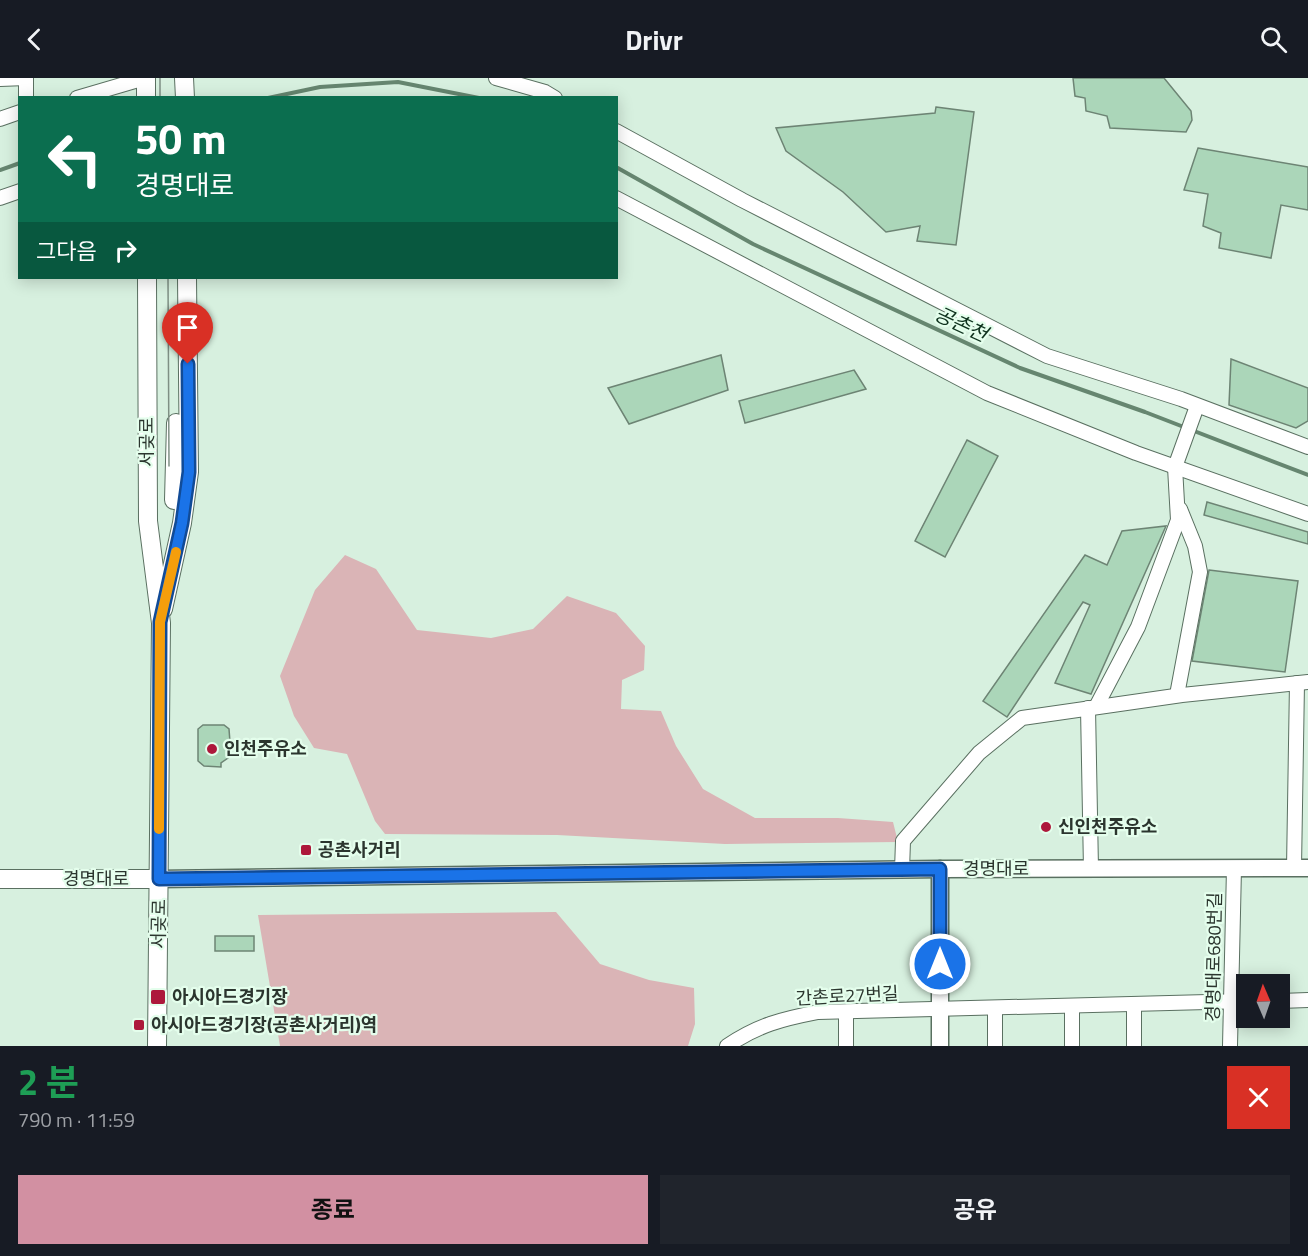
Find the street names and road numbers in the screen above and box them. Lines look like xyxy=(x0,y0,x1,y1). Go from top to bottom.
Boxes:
street label: 서곶로 xyxy=(133,417,160,467)
street label: 경명대로 xyxy=(963,855,1029,882)
street label: 경명대로 xyxy=(63,865,129,892)
street label: 경명대로680번길 xyxy=(1199,892,1228,1022)
street label: 서곶로 xyxy=(145,899,172,949)
street label: 간촌로27번길 xyxy=(795,979,899,1012)

